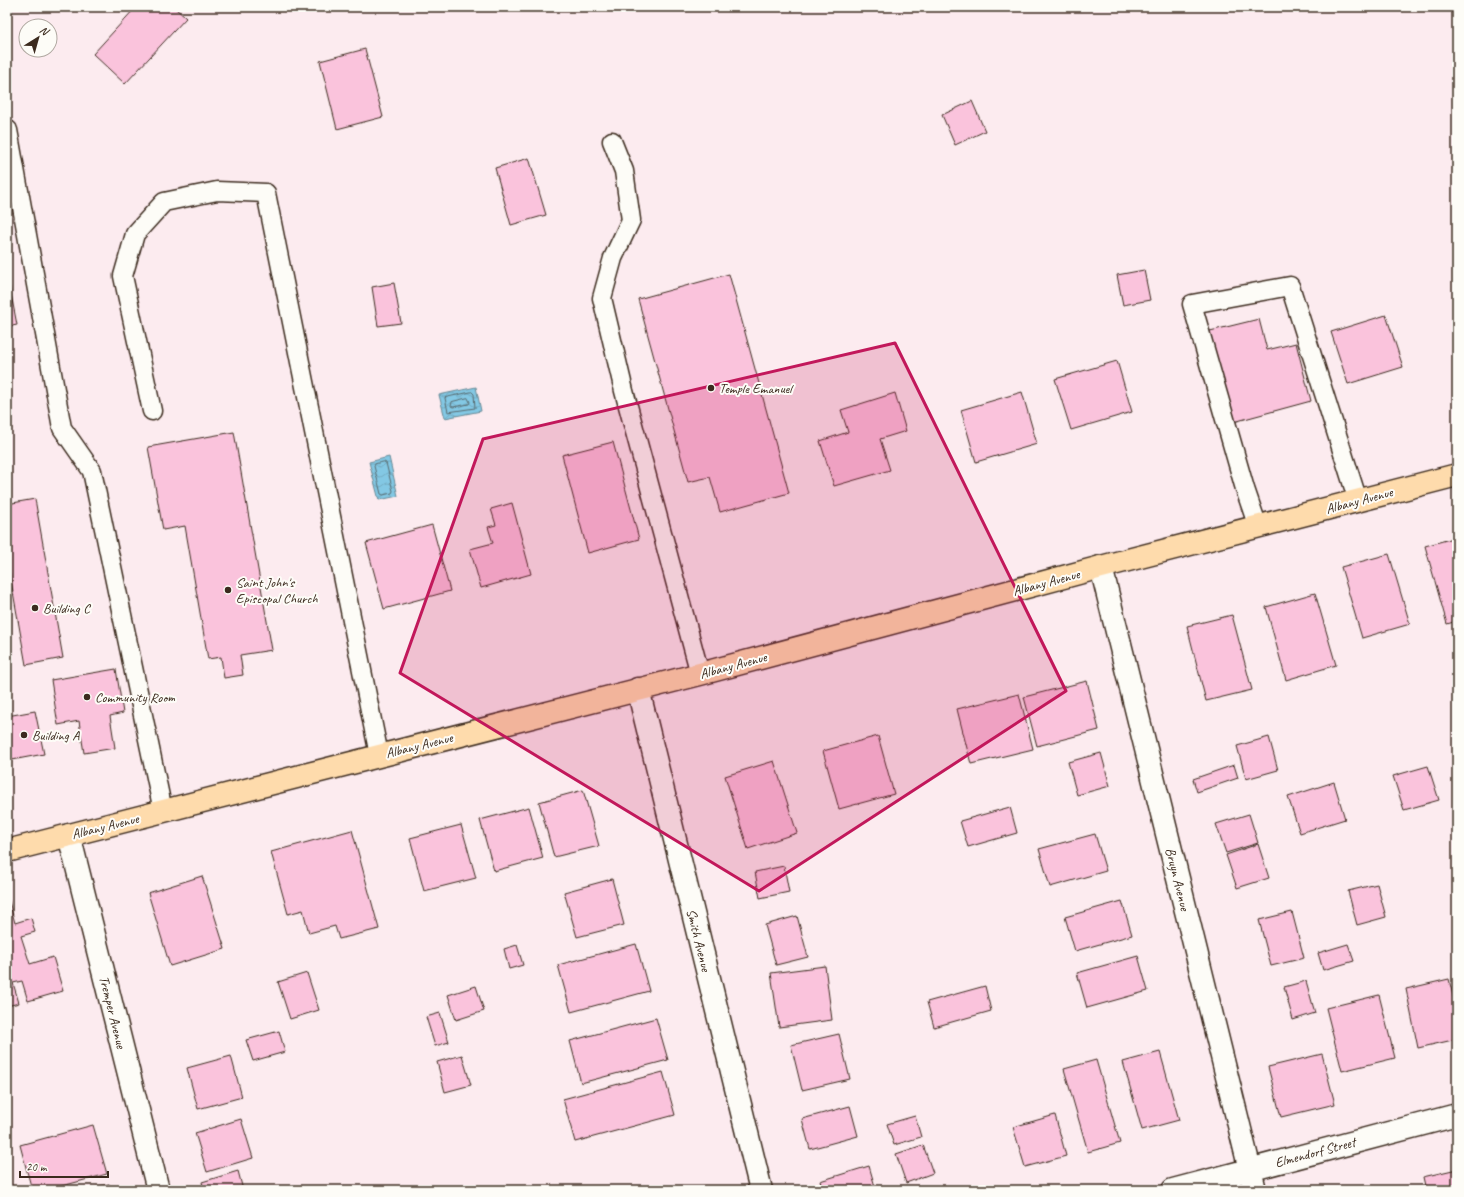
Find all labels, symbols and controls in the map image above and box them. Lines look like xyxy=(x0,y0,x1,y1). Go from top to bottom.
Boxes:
north arrow xyxy=(18,18,58,58)
text: N xyxy=(37,22,53,39)
place label: Temple Emanuel xyxy=(719,380,794,397)
marker: Temple Emanuel xyxy=(706,383,716,393)
street label: Albany Avenue xyxy=(1324,483,1396,518)
street label: Albany Avenue xyxy=(1011,565,1083,600)
place label: Saint John's Episcopal Church xyxy=(236,574,318,607)
marker: Saint John's Episcopal Church xyxy=(223,585,233,595)
place label: Building C xyxy=(43,600,91,617)
marker: Building C xyxy=(30,603,40,613)
street label: Albany Avenue xyxy=(698,648,770,683)
place label: Community Room xyxy=(95,689,176,706)
marker: Community Room xyxy=(82,692,92,702)
place label: Building A xyxy=(32,727,80,744)
street label: Albany Avenue xyxy=(384,729,456,762)
marker: Building A xyxy=(19,730,29,740)
street label: Albany Avenue xyxy=(70,810,142,843)
street label: Bruyn Avenue xyxy=(1162,846,1194,914)
street label: Smith Avenue xyxy=(683,907,715,975)
street label: Tremper Avenue xyxy=(95,974,130,1051)
street label: Elmendorf Street xyxy=(1273,1133,1360,1171)
scale bar xyxy=(20,1153,108,1179)
text: 20 m xyxy=(26,1159,48,1175)

